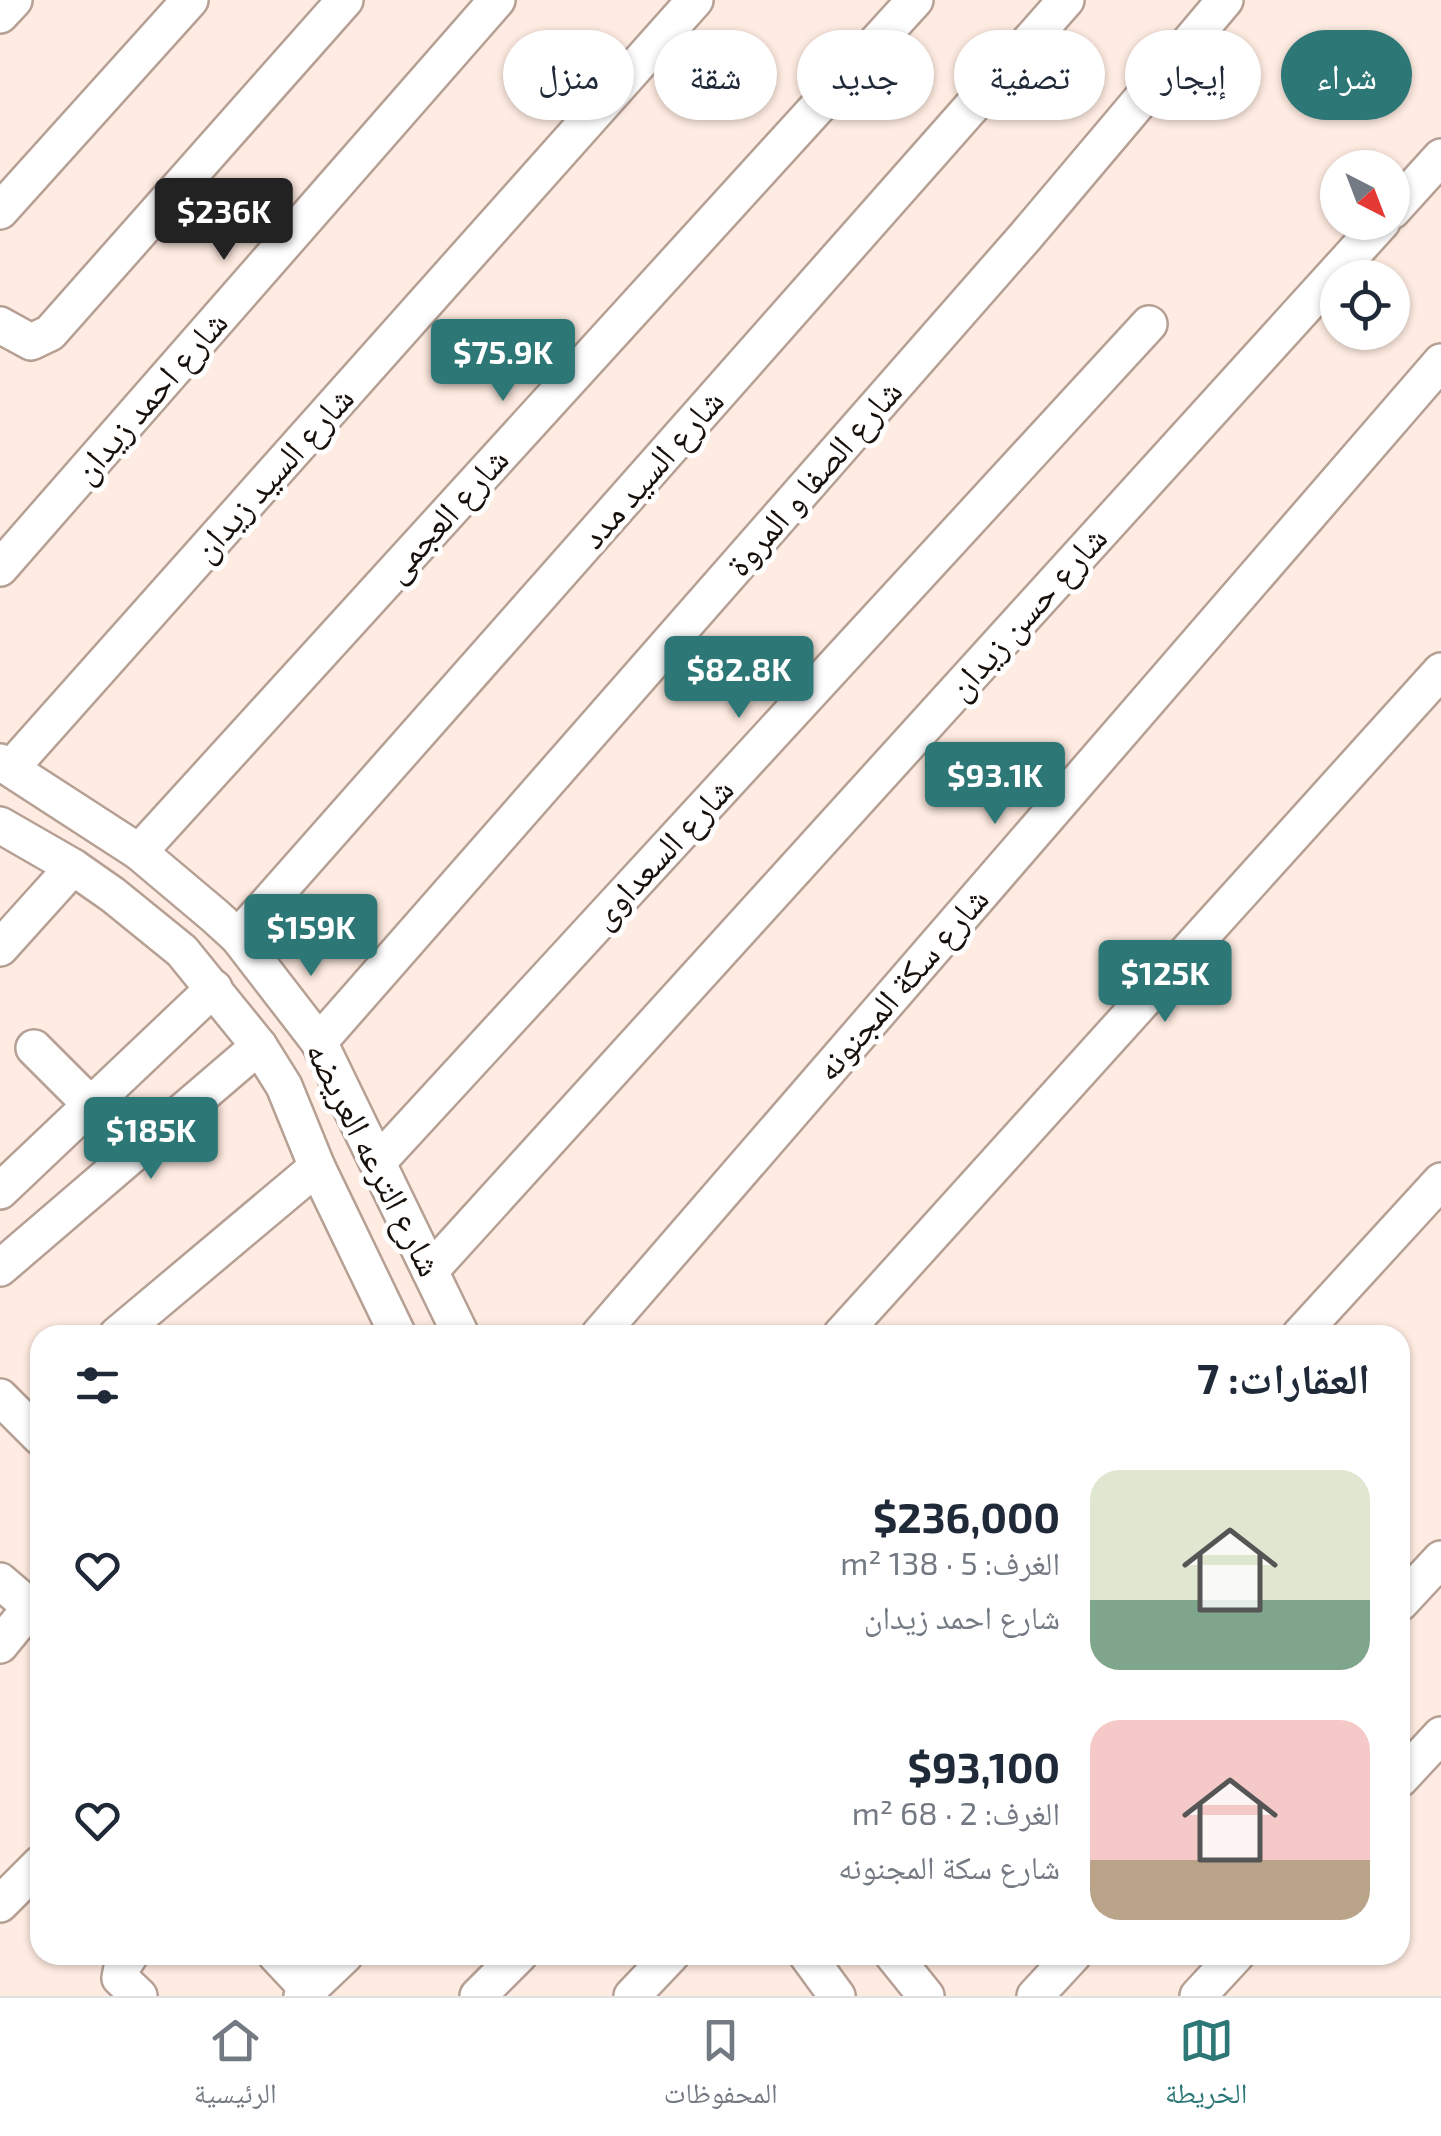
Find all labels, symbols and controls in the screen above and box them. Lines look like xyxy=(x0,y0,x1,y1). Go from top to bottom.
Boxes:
chip: منزل xyxy=(503,30,634,120)
chip: شقة xyxy=(654,30,777,120)
chip: جديد xyxy=(797,30,934,120)
chip: تصفية xyxy=(954,30,1105,120)
chip: إيجار xyxy=(1125,30,1261,120)
chip: شراء xyxy=(1281,30,1412,120)
north arrow xyxy=(1320,150,1410,240)
map controls xyxy=(1320,150,1410,350)
pin: $236K xyxy=(154,178,294,263)
text: $236K xyxy=(177,191,271,229)
button: locate xyxy=(1320,260,1410,350)
street label: شارع احمد زيدان xyxy=(62,301,237,492)
pin: $75.9K xyxy=(422,319,584,404)
text: $75.9K xyxy=(453,332,553,370)
street label: شارع الصفا و المروة xyxy=(716,370,912,586)
street label: شارع السيد زيدان xyxy=(182,376,363,571)
street label: شارع السيد مدد xyxy=(570,379,733,558)
street label: شارع العجمى xyxy=(373,438,518,592)
street label: شارع حسن زيدان xyxy=(937,516,1117,709)
pin: $82.8K xyxy=(658,636,820,721)
text: $82.8K xyxy=(686,649,792,687)
pin: $93.1K xyxy=(914,742,1076,827)
text: $93.1K xyxy=(947,755,1043,793)
street label: شارع السعداوى xyxy=(580,768,743,938)
street label: شارع سكة المجنونه xyxy=(805,877,998,1090)
pin: $159K xyxy=(241,894,381,979)
text: $159K xyxy=(266,907,356,945)
pin: $125K xyxy=(1095,940,1235,1025)
text: $125K xyxy=(1121,953,1209,991)
street label: شارع الترعه العريضه xyxy=(296,1034,453,1284)
pin: $185K xyxy=(81,1097,221,1182)
text: $185K xyxy=(106,1110,196,1148)
text: العقارات: 7 xyxy=(1197,1352,1370,1402)
icon: filters xyxy=(70,1358,125,1413)
text: $236,000 xyxy=(873,1491,1060,1541)
icon: home xyxy=(1170,1510,1290,1630)
icon: heart xyxy=(70,1543,125,1598)
text: الغرف: 5 · 138 m² xyxy=(840,1543,1060,1581)
text: شارع احمد زيدان xyxy=(864,1597,1060,1635)
text: $93,100 xyxy=(908,1741,1060,1791)
icon: home xyxy=(1170,1760,1290,1880)
icon: heart xyxy=(70,1793,125,1848)
text: الغرف: 2 · 68 m² xyxy=(852,1793,1060,1831)
text: شارع سكة المجنونه xyxy=(838,1847,1060,1885)
tab: الرئيسية xyxy=(194,2013,277,2121)
tab: المحفوظات xyxy=(664,2013,778,2121)
tab: الخريطة xyxy=(1165,2013,1247,2121)

